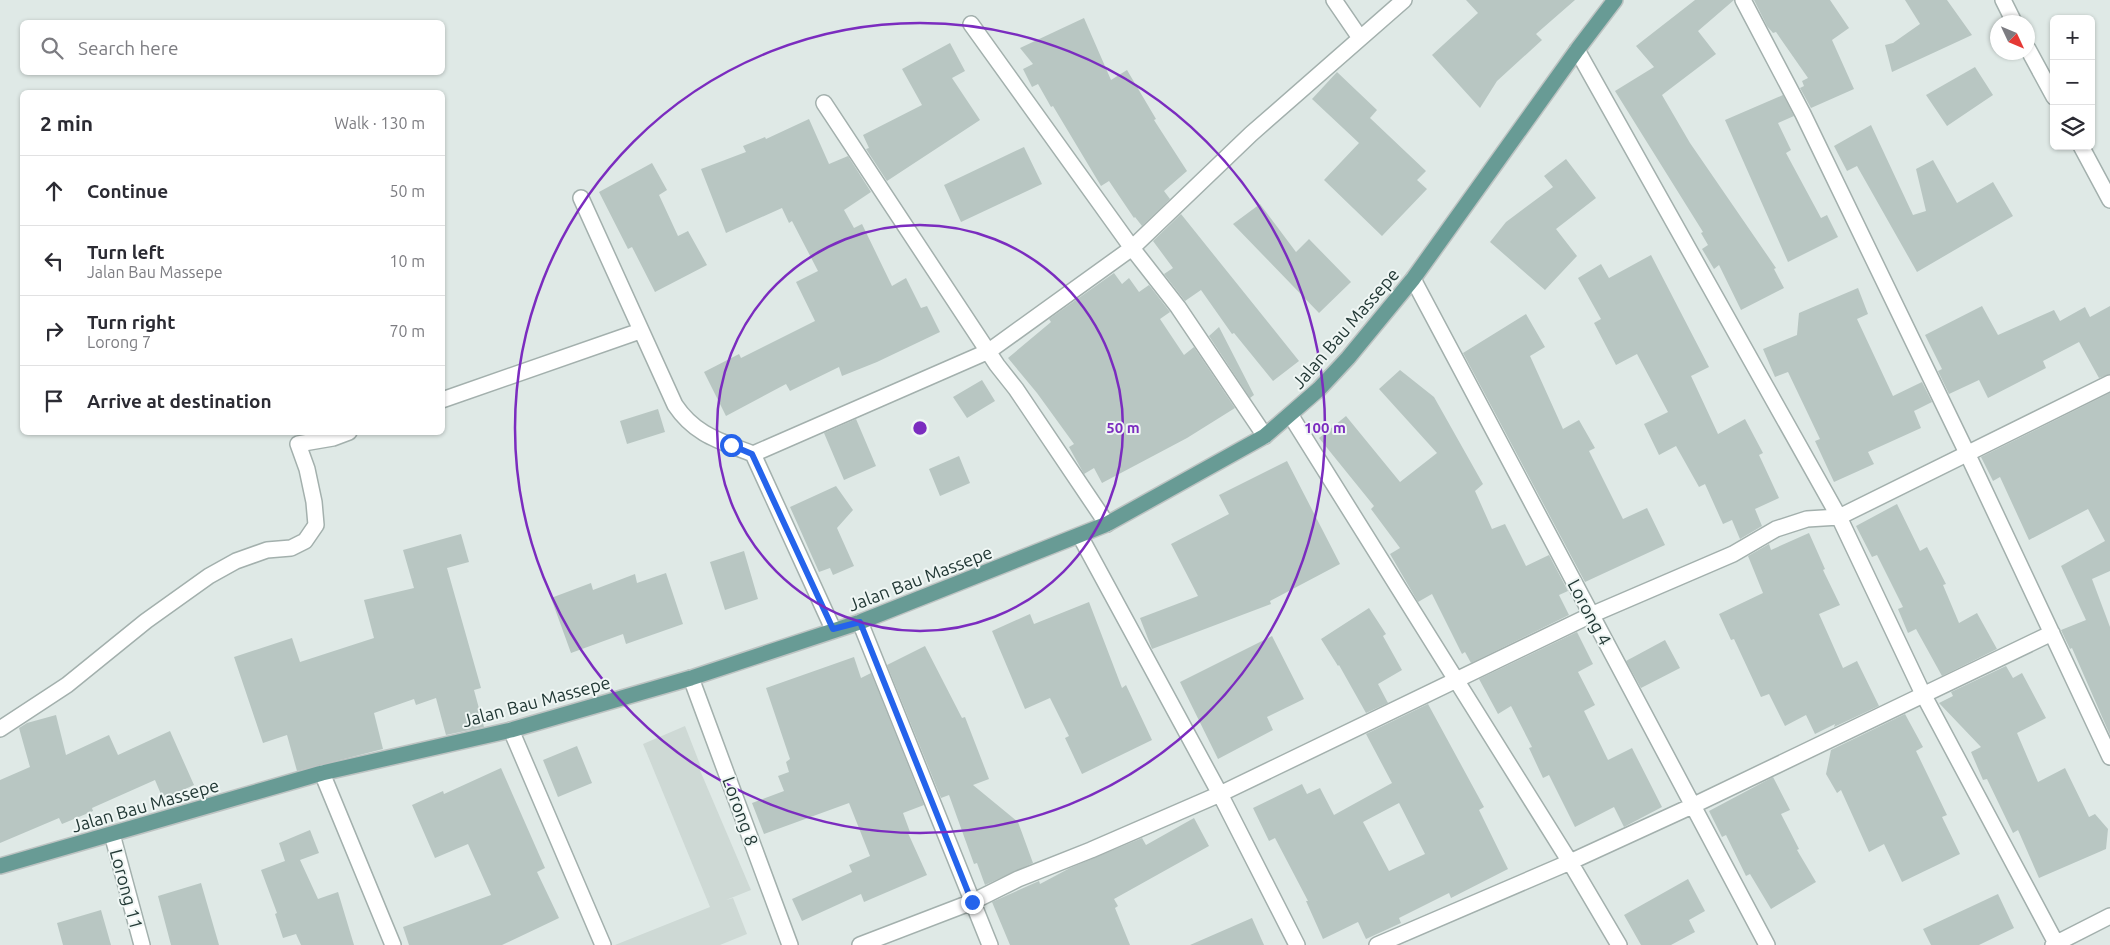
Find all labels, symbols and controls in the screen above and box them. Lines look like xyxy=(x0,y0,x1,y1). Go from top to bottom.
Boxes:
north arrow xyxy=(1990,15,2035,60)
map controls xyxy=(2050,15,2095,150)
button: + xyxy=(2050,15,2095,60)
search box xyxy=(20,20,445,75)
icon: search xyxy=(38,34,66,62)
text: Search here xyxy=(78,37,178,59)
button: − xyxy=(2050,60,2095,105)
button: layers xyxy=(2050,105,2095,150)
text: 2 min xyxy=(40,111,93,135)
text: Walk · 130 m xyxy=(334,114,425,132)
icon: ahead xyxy=(40,177,68,205)
text: Continue xyxy=(87,180,168,202)
text: 50 m xyxy=(389,182,425,200)
text: Turn left xyxy=(87,241,165,263)
icon: left xyxy=(40,247,68,275)
text: 10 m xyxy=(389,252,425,270)
text: Jalan Bau Massepe xyxy=(87,263,223,281)
street label: Jalan Bau Massepe xyxy=(1287,264,1403,392)
text: Turn right xyxy=(87,311,175,333)
icon: right xyxy=(40,317,68,345)
text: 70 m xyxy=(389,322,425,340)
text: Lorong 7 xyxy=(87,333,151,351)
icon: arrive xyxy=(40,387,68,415)
text: Arrive at destination xyxy=(87,390,272,412)
centre of rings xyxy=(911,419,929,437)
text: 50 m xyxy=(1106,419,1140,436)
text: 100 m xyxy=(1304,419,1346,436)
route start xyxy=(720,434,743,457)
street label: Jalan Bau Massepe xyxy=(845,541,995,615)
street label: Lorong 4 xyxy=(1564,576,1616,648)
street label: Jalan Bau Massepe xyxy=(460,672,612,730)
street label: Jalan Bau Massepe xyxy=(69,774,221,836)
street label: Lorong 8 xyxy=(719,774,763,848)
street label: Lorong 11 xyxy=(107,847,147,931)
route end xyxy=(961,891,984,914)

